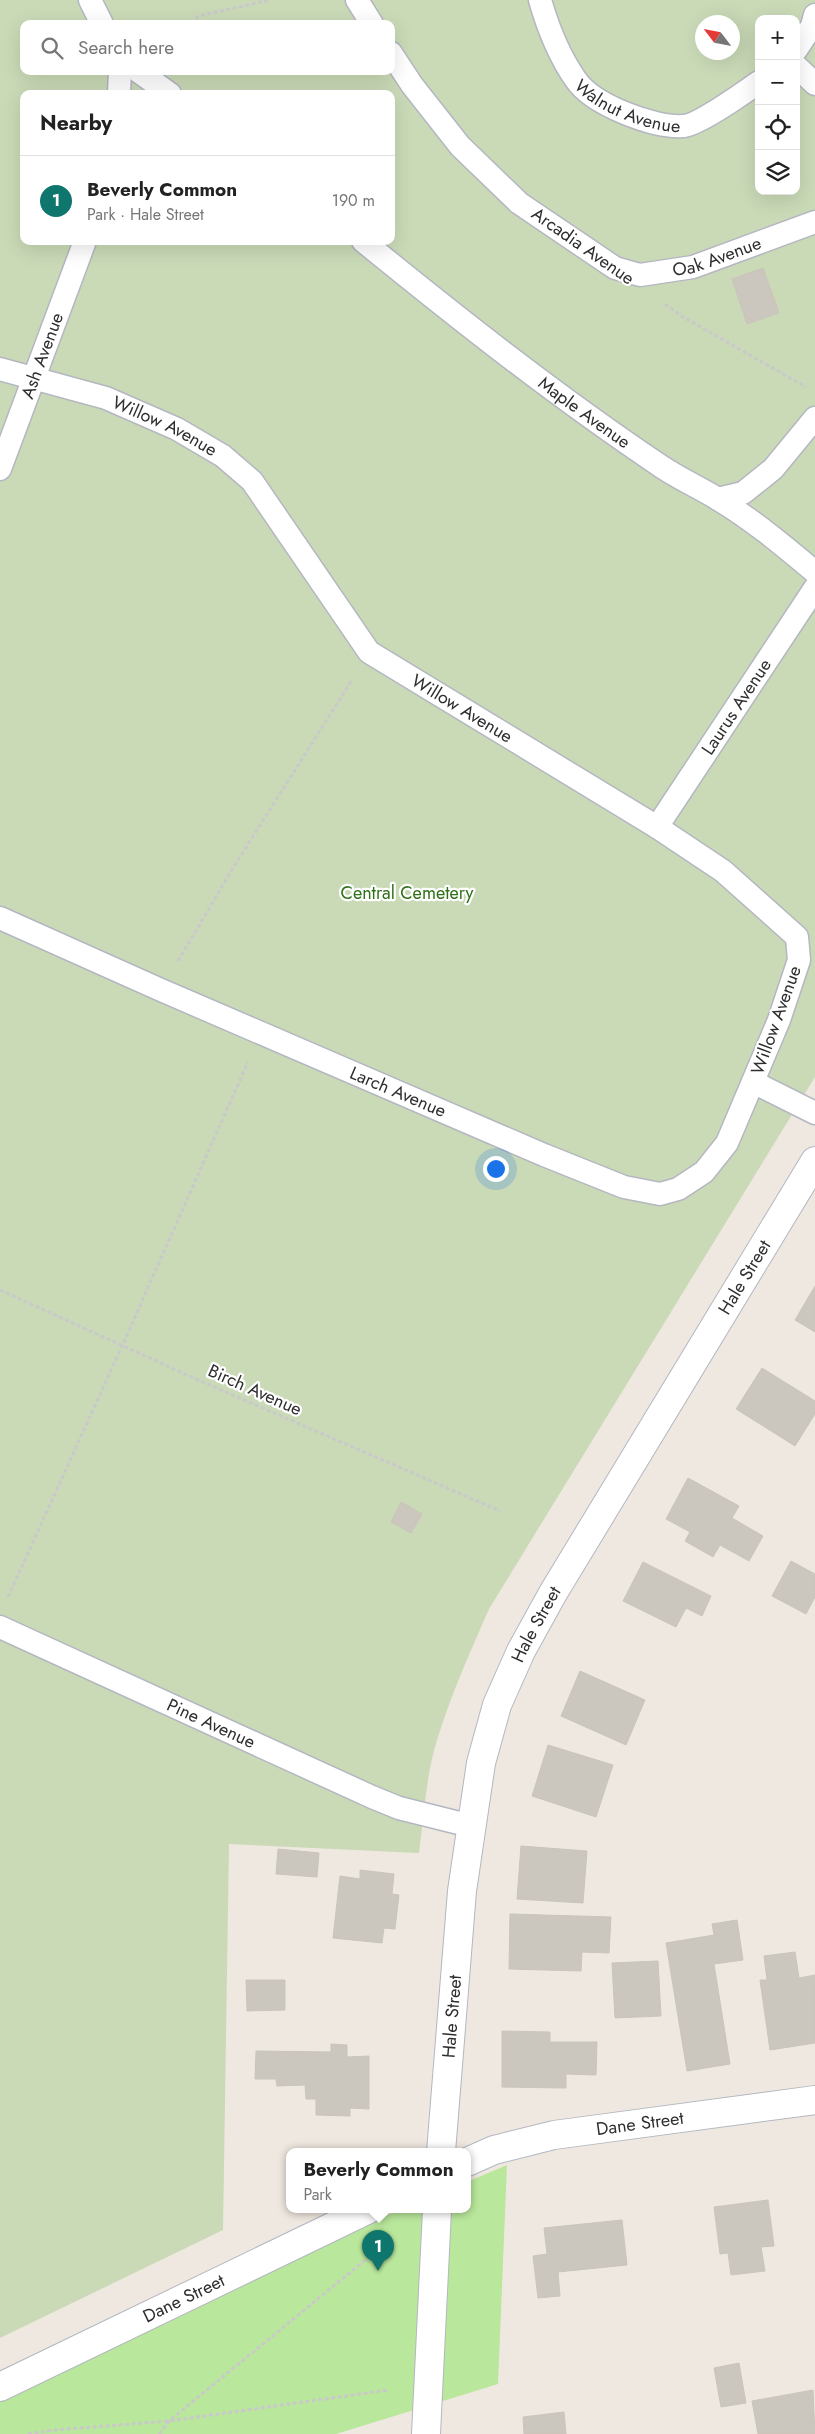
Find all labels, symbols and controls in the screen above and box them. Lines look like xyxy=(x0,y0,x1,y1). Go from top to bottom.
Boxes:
north arrow xyxy=(695,15,740,60)
map controls xyxy=(755,15,800,195)
button: + xyxy=(755,15,800,60)
search box xyxy=(20,20,395,75)
icon: search xyxy=(38,34,66,62)
text: Search here xyxy=(78,34,174,61)
button: − xyxy=(755,60,800,105)
street label: Walnut Avenue xyxy=(569,73,681,139)
button: locate xyxy=(755,105,800,150)
text: Nearby xyxy=(40,108,112,138)
button: layers xyxy=(755,150,800,195)
text: Beverly Common xyxy=(87,176,237,203)
text: 1 xyxy=(52,189,60,212)
text: 190 m xyxy=(332,189,375,212)
street label: Arcadia Avenue xyxy=(526,201,640,291)
text: Park · Hale Street xyxy=(87,203,204,226)
street label: Oak Avenue xyxy=(671,230,765,283)
street label: Ash Avenue xyxy=(14,309,70,402)
street label: Maple Avenue xyxy=(533,370,636,455)
street label: Willow Avenue xyxy=(108,389,222,463)
street label: Laurus Avenue xyxy=(695,654,778,760)
street label: Willow Avenue xyxy=(406,668,518,749)
park label: Central Cemetery xyxy=(341,880,474,906)
street label: Willow Avenue xyxy=(744,962,808,1078)
street label: Larch Avenue xyxy=(346,1060,450,1124)
your location xyxy=(483,1156,509,1182)
street label: Hale Street xyxy=(712,1234,778,1320)
street label: Birch Avenue xyxy=(204,1358,306,1422)
street label: Hale Street xyxy=(505,1581,568,1667)
street label: Pine Avenue xyxy=(162,1692,260,1755)
street label: Hale Street xyxy=(436,1973,468,2059)
street label: Dane Street xyxy=(594,2105,686,2142)
popup xyxy=(286,2148,471,2213)
text: Beverly Common xyxy=(303,2156,454,2183)
text: Park xyxy=(303,2183,332,2206)
pin: 1 xyxy=(362,2230,394,2271)
street label: Dane Street xyxy=(138,2267,230,2329)

